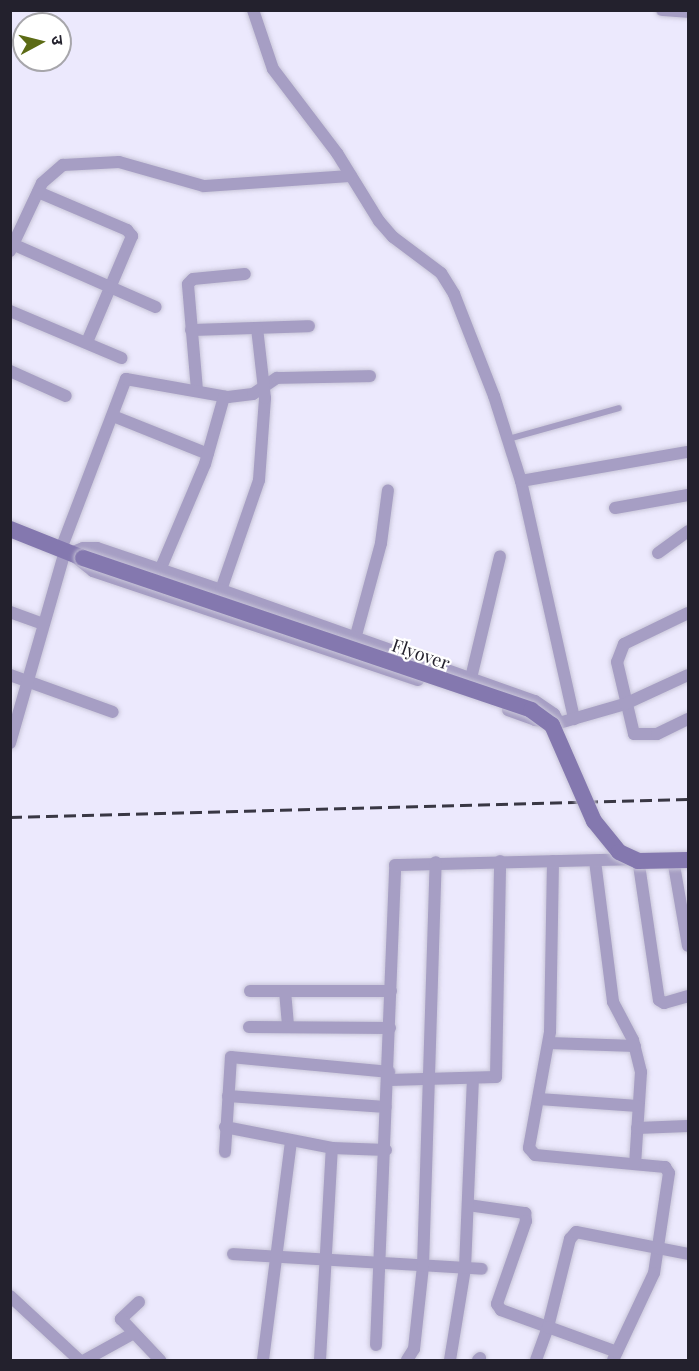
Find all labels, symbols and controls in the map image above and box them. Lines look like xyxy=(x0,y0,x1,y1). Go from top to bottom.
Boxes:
north arrow xyxy=(12,12,72,72)
text: उ xyxy=(47,34,69,46)
street label: Flyover xyxy=(389,634,453,674)

